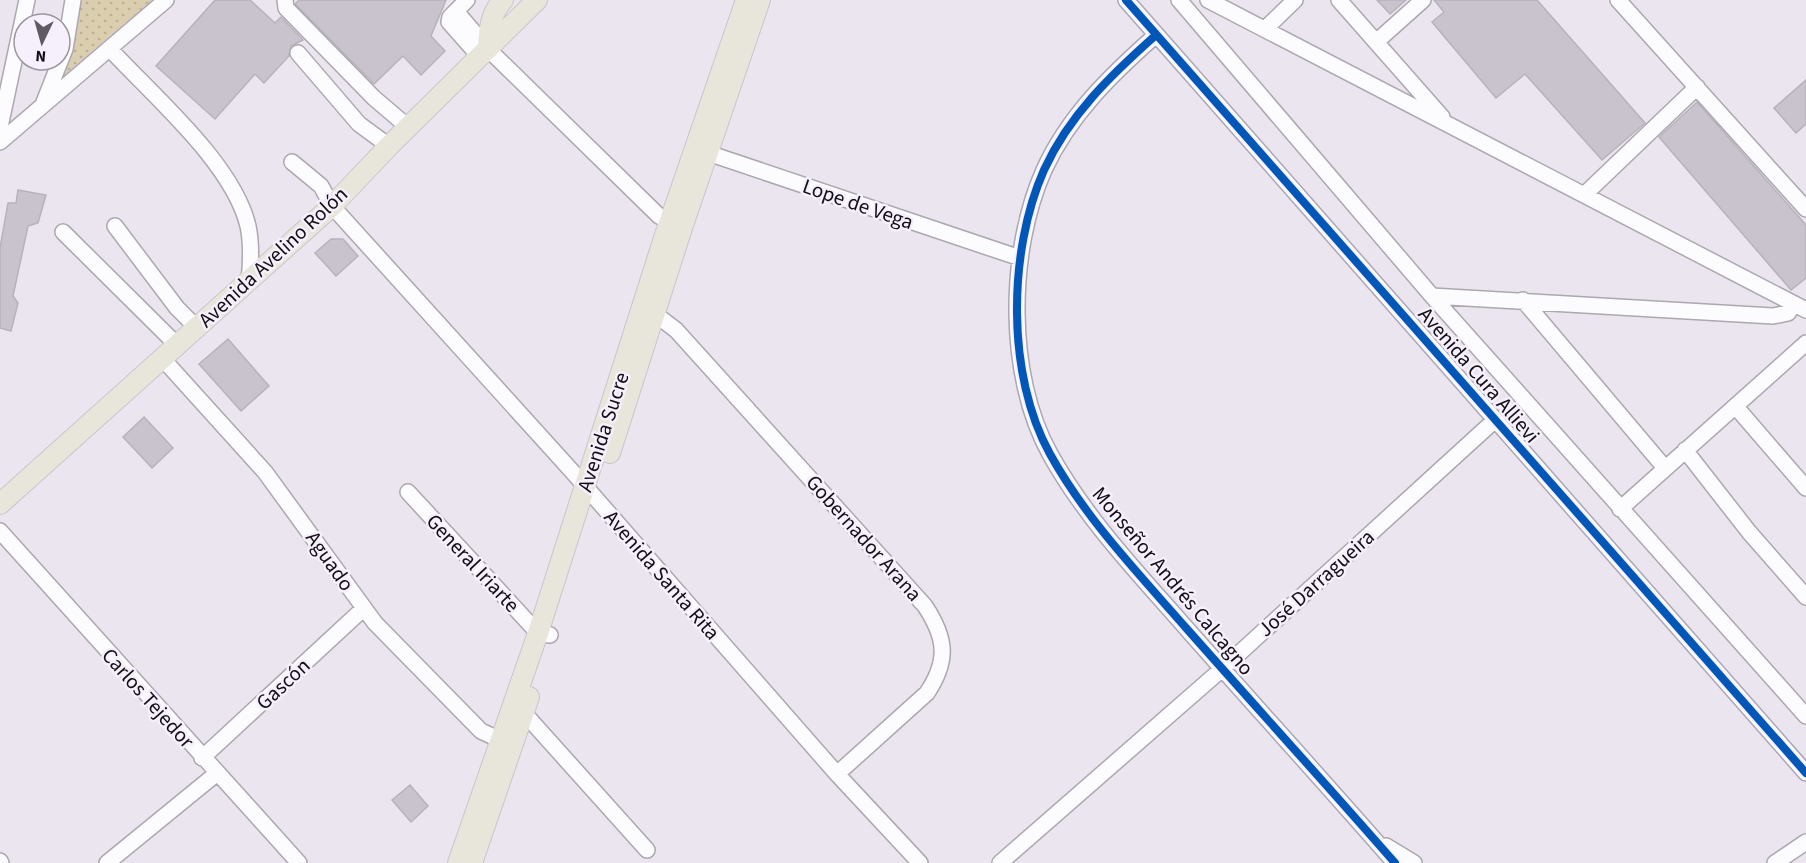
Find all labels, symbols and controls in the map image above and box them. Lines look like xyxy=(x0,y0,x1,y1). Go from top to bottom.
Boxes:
north arrow xyxy=(12,12,72,72)
text: N xyxy=(35,45,47,67)
street label: Lope de Vega xyxy=(799,171,917,237)
street label: Avenida Avelino Rolón xyxy=(192,180,354,334)
street label: Avenida Cura Allievi xyxy=(1411,300,1547,450)
street label: Avenida Sucre xyxy=(570,368,636,496)
street label: Gobernador Arana xyxy=(799,468,929,608)
street label: Monseñor Andrés Calcagno xyxy=(1085,480,1261,682)
street label: Avenida Santa Rita xyxy=(597,503,727,647)
street label: General Iriarte xyxy=(419,507,527,619)
street label: José Darragueira xyxy=(1251,522,1381,644)
street label: Aguado xyxy=(298,525,362,597)
street label: Carlos Tejedor xyxy=(95,641,202,755)
street label: Gascón xyxy=(249,651,317,717)

